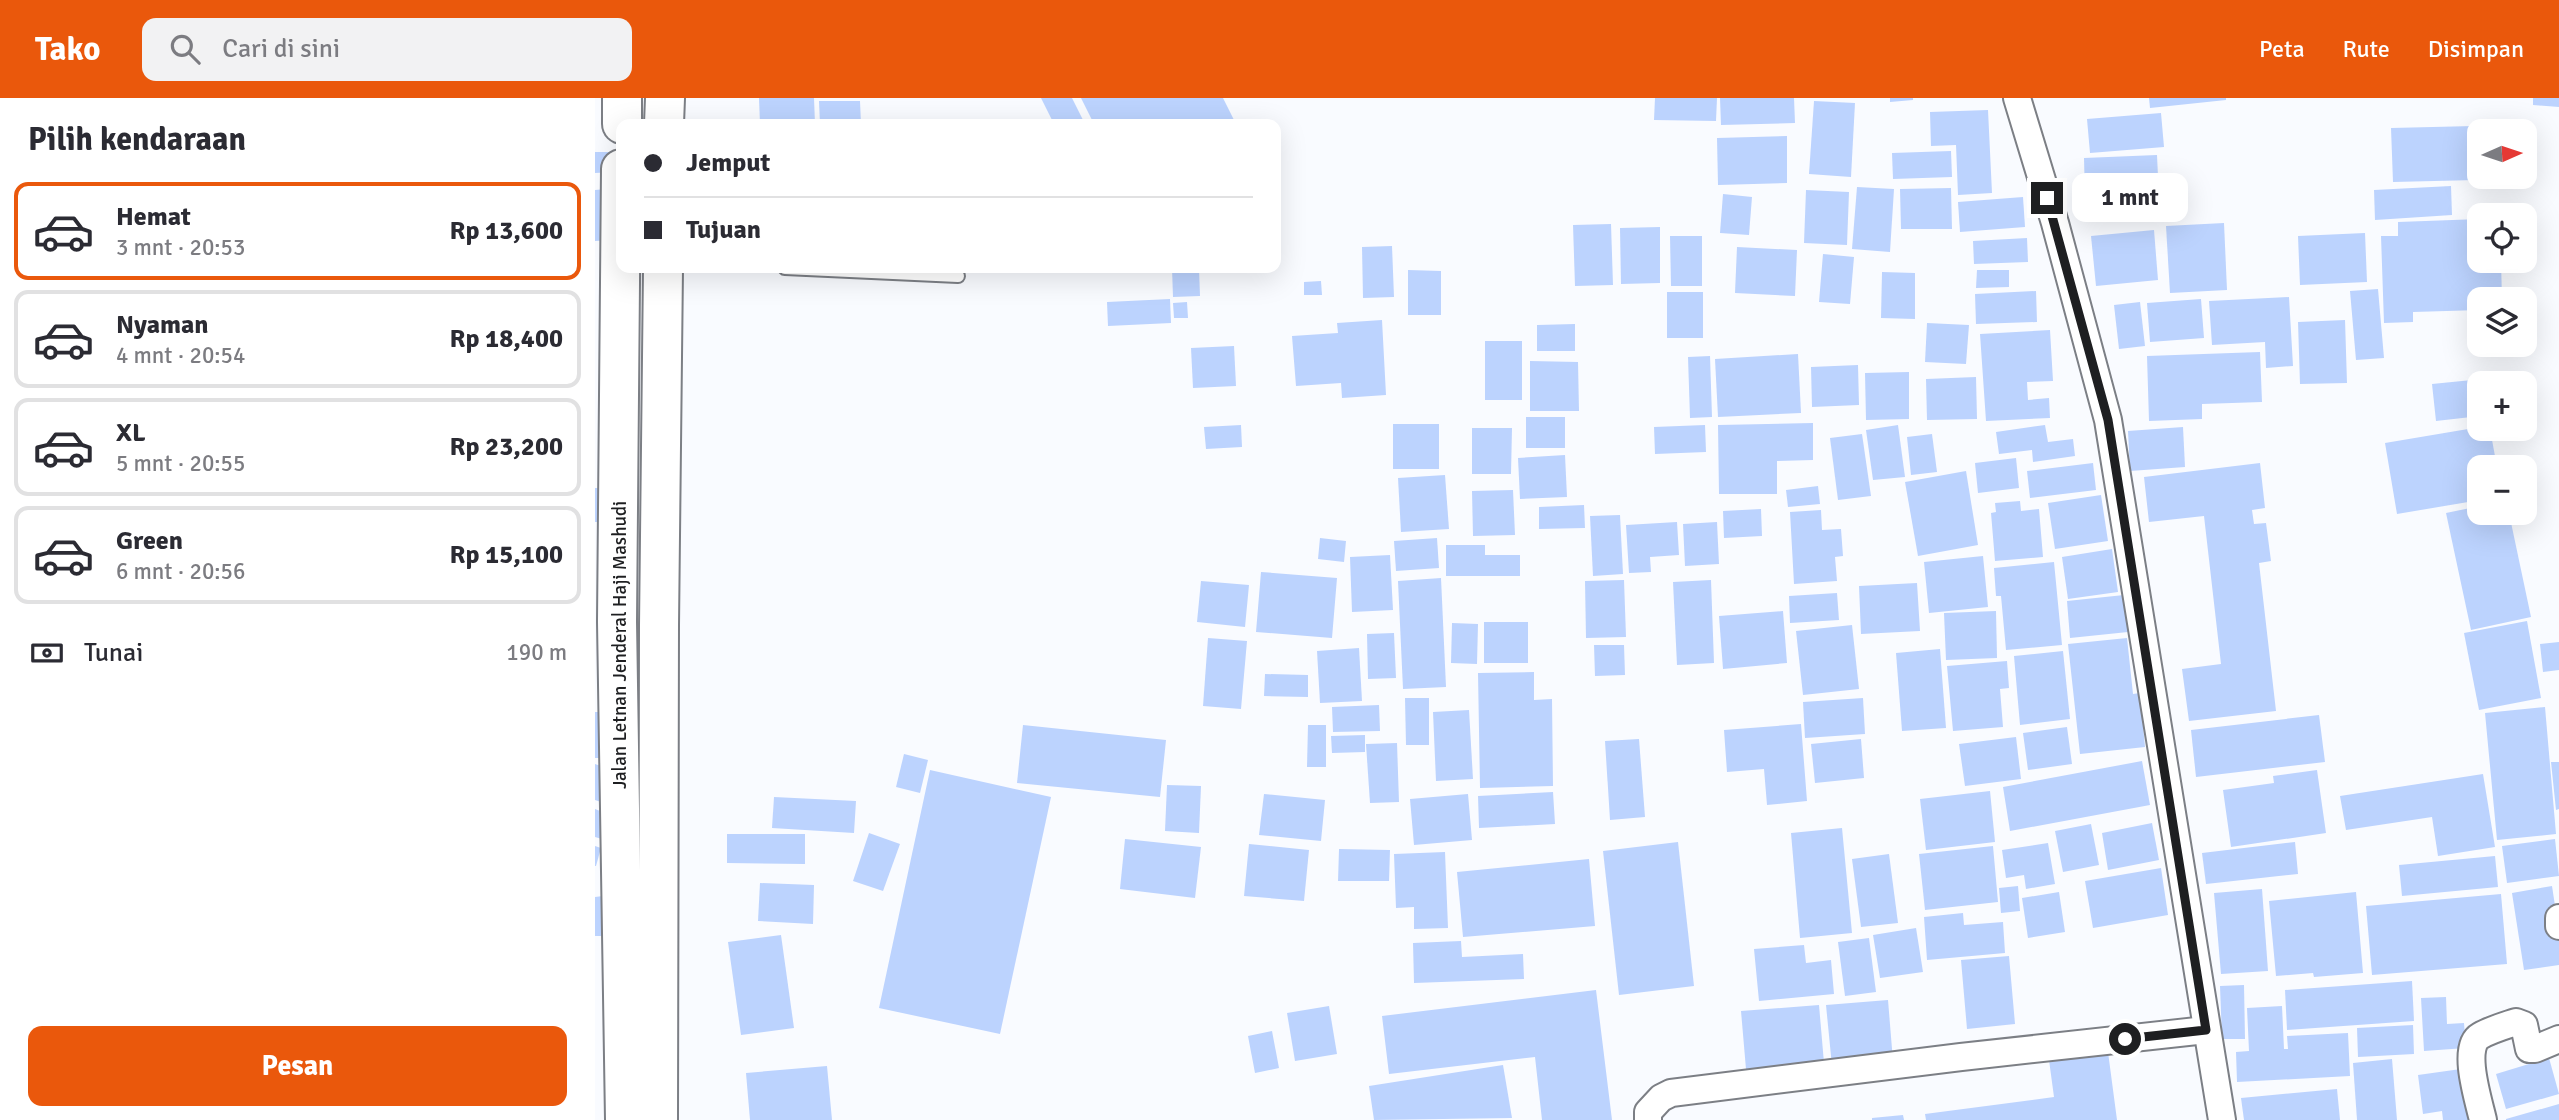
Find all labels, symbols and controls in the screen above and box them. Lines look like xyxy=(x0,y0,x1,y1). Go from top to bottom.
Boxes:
search box xyxy=(142,18,632,81)
text: Tako xyxy=(35,29,100,70)
icon: search xyxy=(166,30,204,68)
text: Cari di sini xyxy=(222,33,340,65)
text: Peta xyxy=(2259,34,2305,64)
text: Rute xyxy=(2343,34,2390,64)
text: Disimpan xyxy=(2428,34,2524,64)
north arrow xyxy=(2467,119,2537,189)
map controls xyxy=(2467,119,2537,525)
text: Pilih kendaraan xyxy=(28,120,246,159)
text: Jemput xyxy=(686,147,770,179)
callout: 1 mnt xyxy=(2071,174,2187,222)
route end xyxy=(2031,182,2063,214)
text: 1 mnt xyxy=(2101,183,2159,212)
icon: car xyxy=(32,200,95,263)
text: Hemat xyxy=(116,201,191,233)
button: locate xyxy=(2467,203,2537,273)
text: Tujuan xyxy=(686,214,761,246)
text: Rp 13,600 xyxy=(449,215,563,247)
text: 3 mnt · 20:53 xyxy=(116,233,245,262)
button: layers xyxy=(2467,287,2537,357)
icon: car xyxy=(32,308,95,371)
text: Nyaman xyxy=(116,309,209,341)
text: Rp 18,400 xyxy=(449,323,563,355)
text: 4 mnt · 20:54 xyxy=(116,341,245,370)
button: + xyxy=(2467,371,2537,441)
icon: car xyxy=(32,416,95,479)
text: XL xyxy=(116,417,146,449)
text: Rp 23,200 xyxy=(449,431,563,463)
text: 5 mnt · 20:55 xyxy=(116,449,245,478)
button: − xyxy=(2467,455,2537,525)
street label: Jalan Letnan Jenderal Haji Mashudi xyxy=(608,501,632,789)
icon: car xyxy=(32,524,95,587)
text: Green xyxy=(116,525,183,557)
text: Rp 15,100 xyxy=(449,539,563,571)
text: 6 mnt · 20:56 xyxy=(116,557,245,586)
icon: cash xyxy=(28,634,66,672)
text: Tunai xyxy=(84,637,143,669)
text: 190 m xyxy=(506,638,567,667)
route start xyxy=(2109,1023,2141,1055)
button: Pesan xyxy=(28,1026,567,1106)

